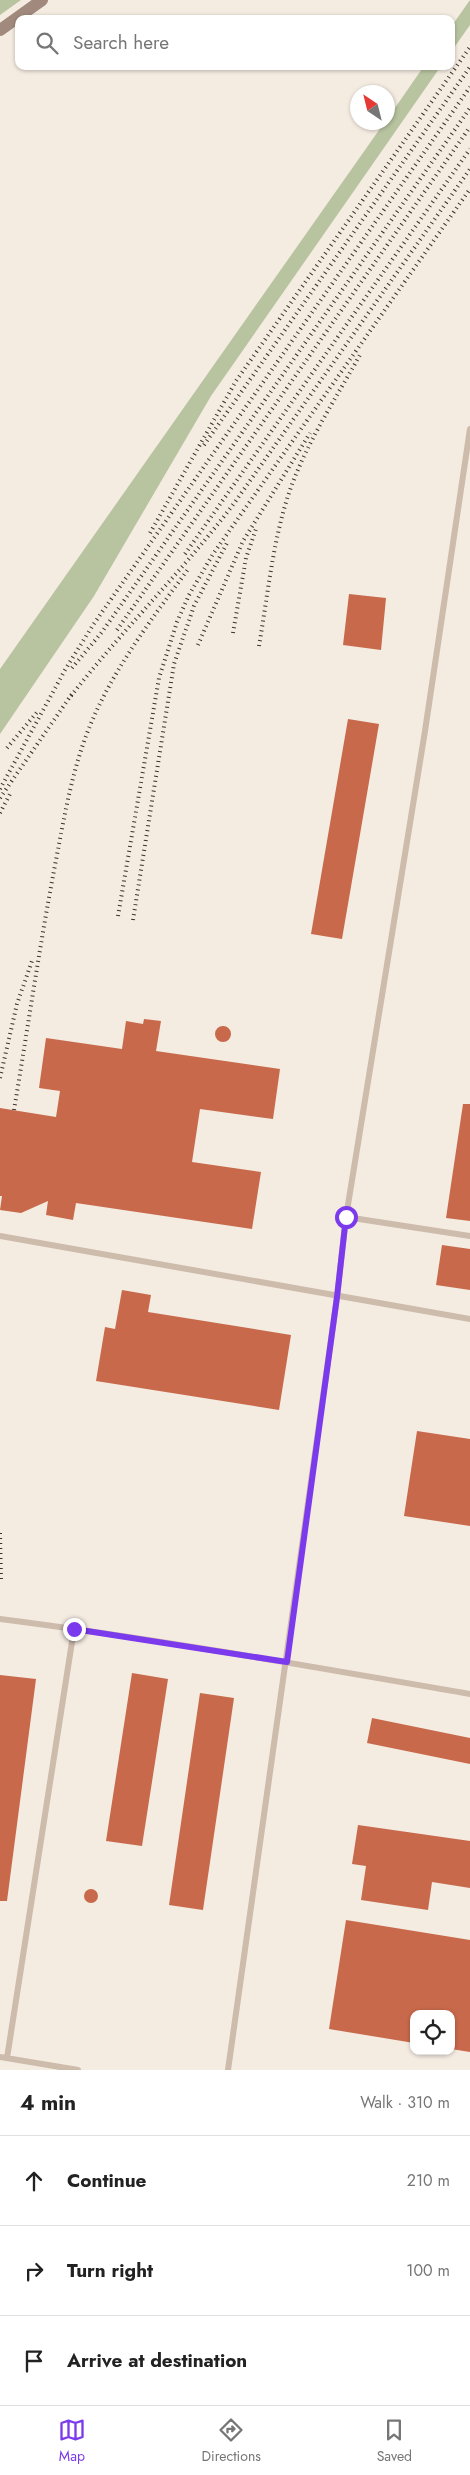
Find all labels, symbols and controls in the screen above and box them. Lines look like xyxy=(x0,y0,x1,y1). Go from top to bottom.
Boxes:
search box xyxy=(15,15,455,70)
icon: search xyxy=(33,29,61,57)
text: Search here xyxy=(73,29,169,56)
north arrow xyxy=(350,85,395,130)
route start xyxy=(335,1206,358,1229)
route end xyxy=(63,1618,86,1641)
map controls xyxy=(410,2010,455,2055)
button: locate xyxy=(410,2010,455,2055)
text: 4 min xyxy=(20,2088,76,2118)
text: Walk · 310 m xyxy=(360,2091,450,2114)
icon: ahead xyxy=(20,2167,48,2195)
text: Continue xyxy=(67,2167,146,2194)
text: 210 m xyxy=(407,2169,450,2192)
icon: right xyxy=(20,2257,48,2285)
text: Turn right xyxy=(67,2257,153,2284)
text: 100 m xyxy=(406,2259,450,2282)
icon: arrive xyxy=(20,2347,48,2375)
text: Arrive at destination xyxy=(67,2347,247,2374)
tab: Map xyxy=(58,2416,86,2466)
tab: Directions xyxy=(202,2416,261,2466)
tab: Saved xyxy=(377,2416,412,2466)

